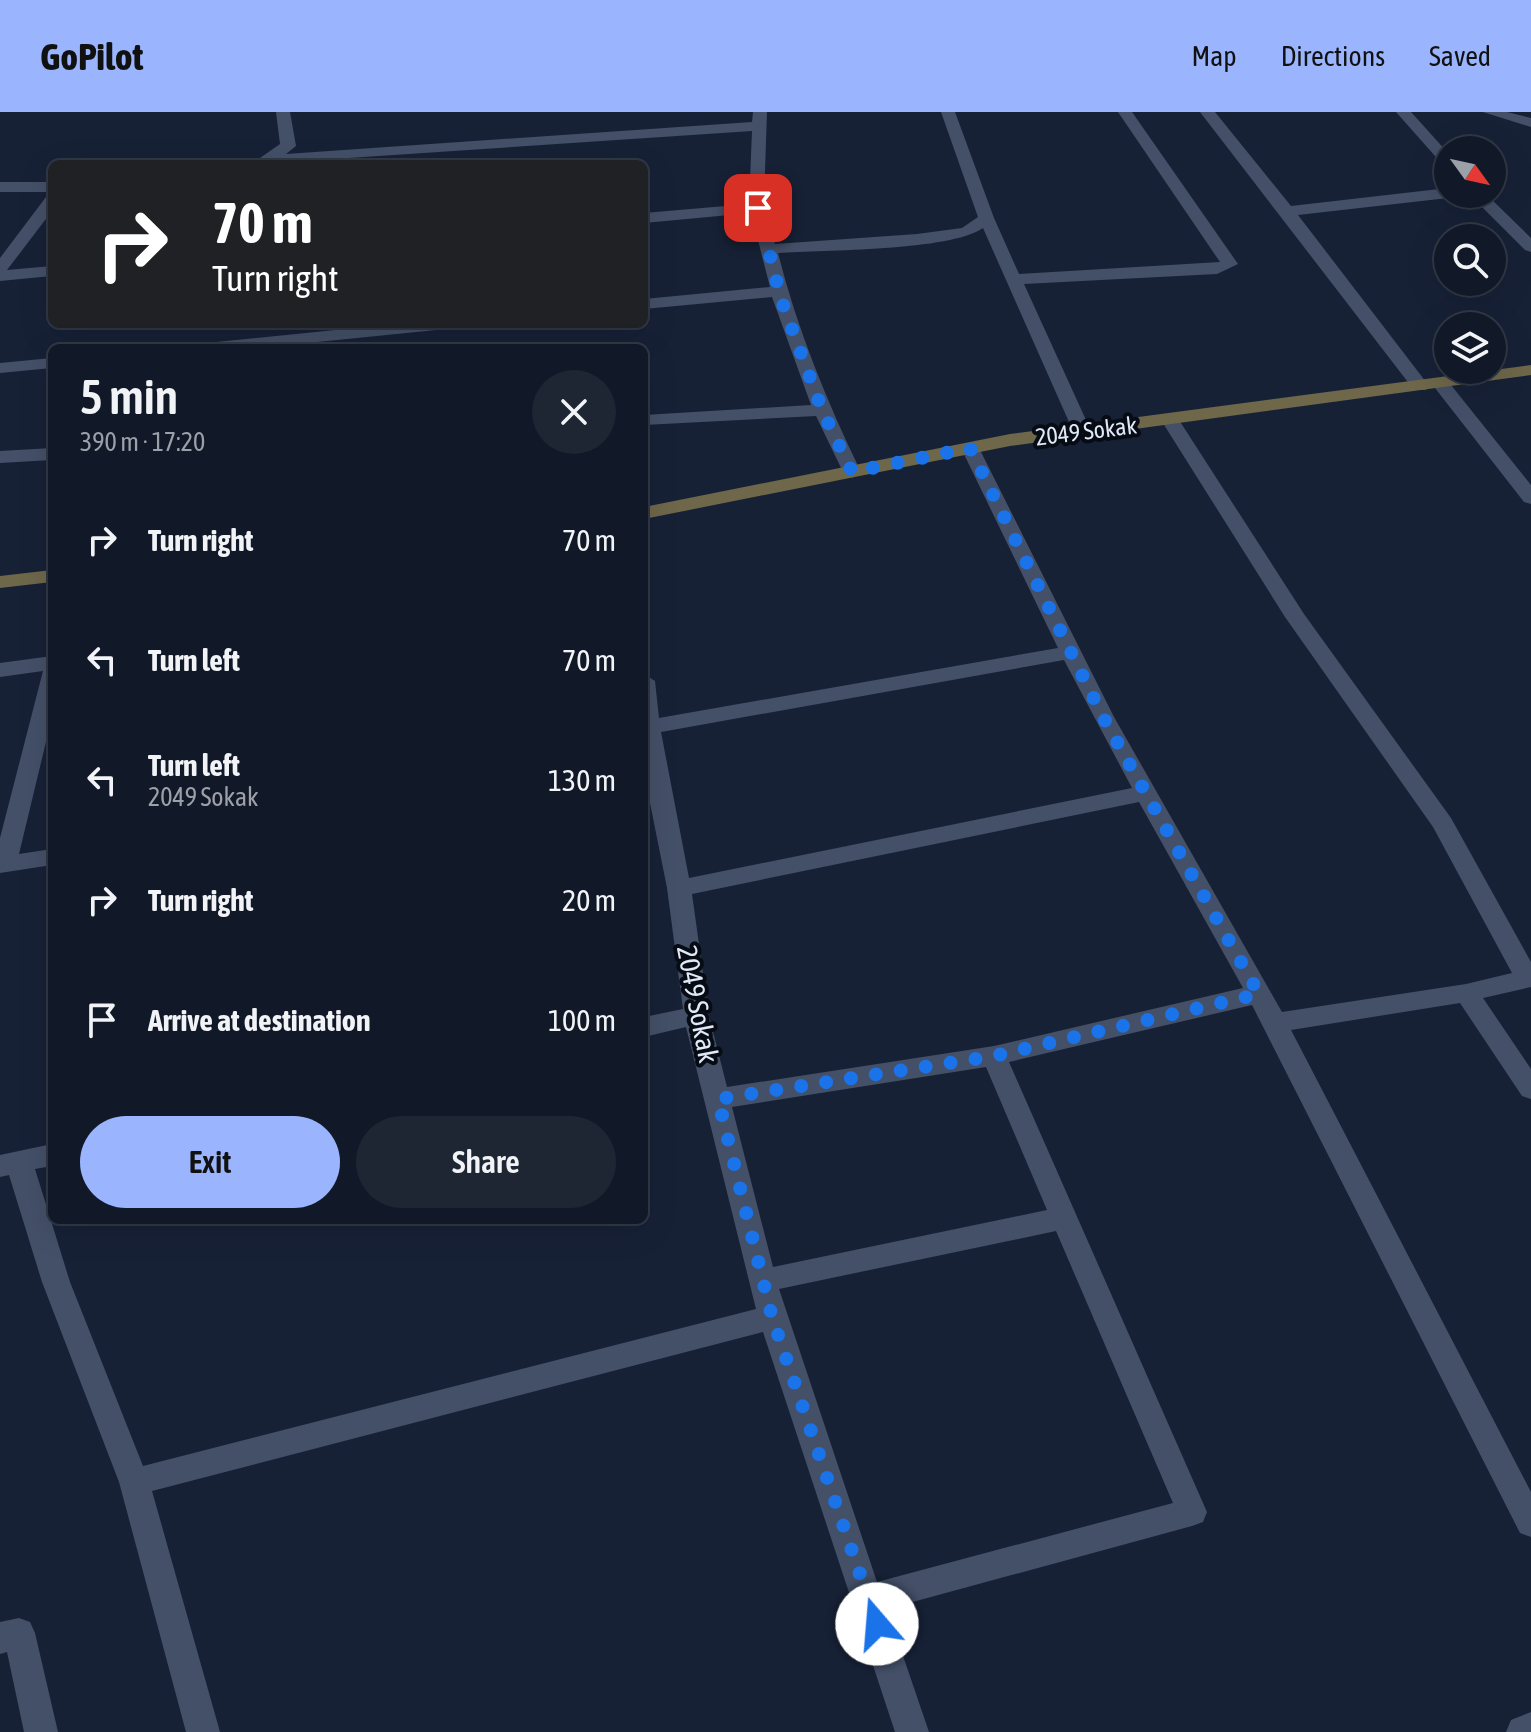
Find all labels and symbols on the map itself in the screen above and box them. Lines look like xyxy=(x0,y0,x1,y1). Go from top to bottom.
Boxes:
north arrow xyxy=(1434,136,1506,208)
pin xyxy=(724,174,792,242)
street label: 2049 Sokak xyxy=(1034,411,1139,451)
street label: 2049 Sokak xyxy=(671,943,725,1065)
position arrow xyxy=(835,1582,919,1666)

